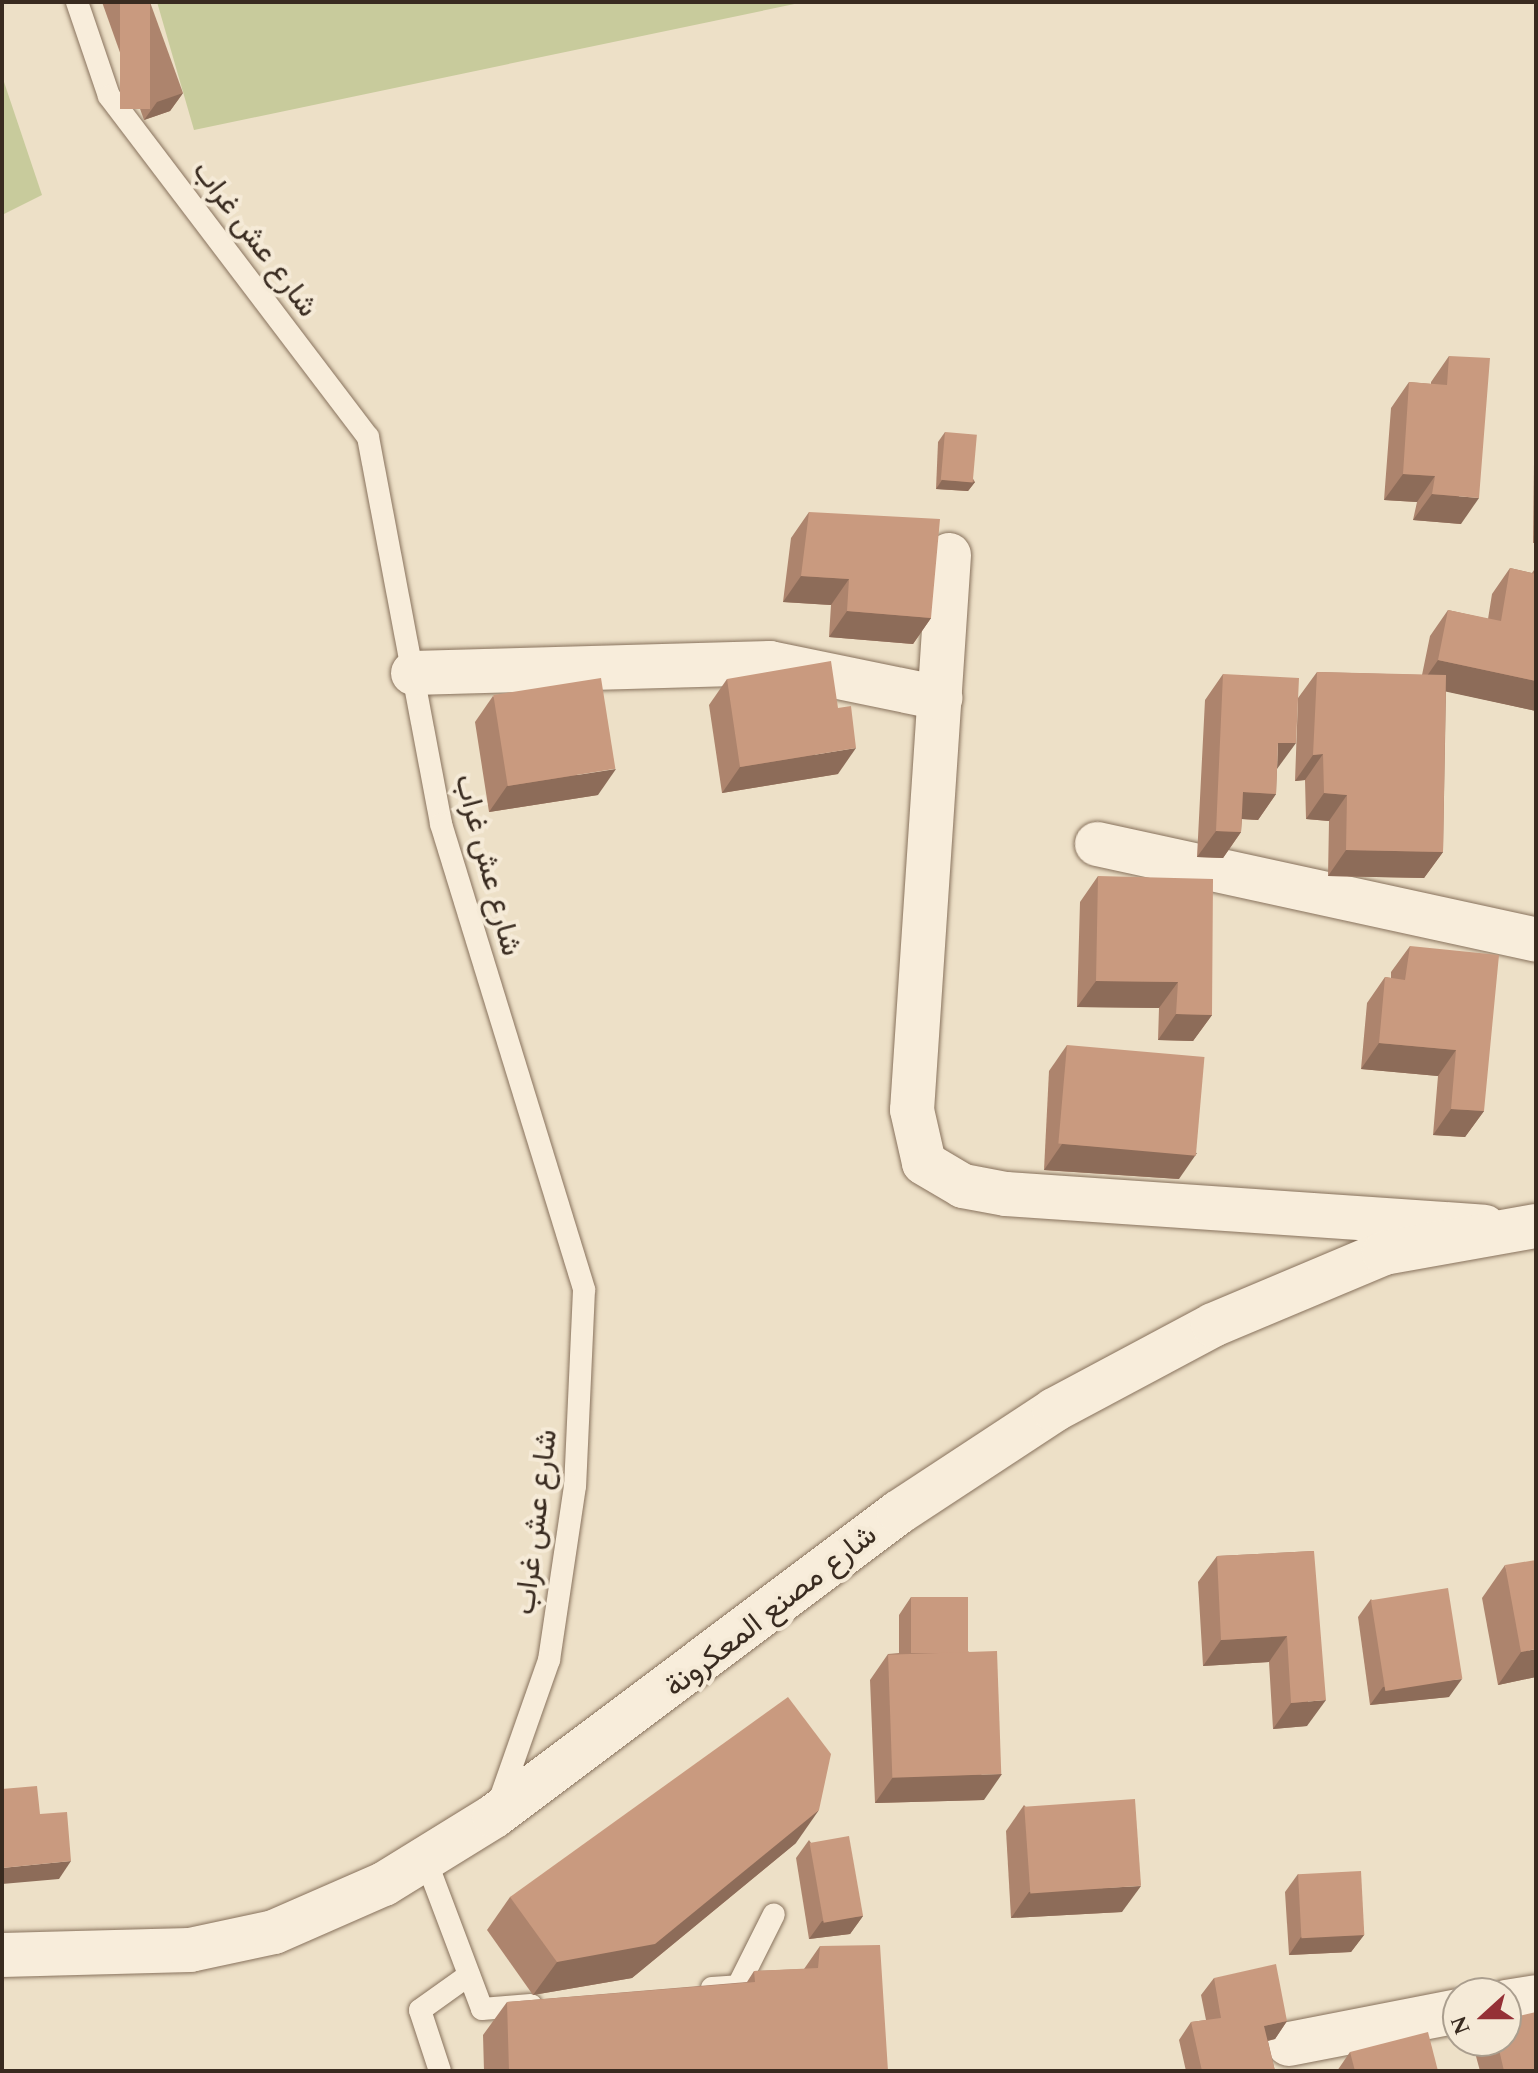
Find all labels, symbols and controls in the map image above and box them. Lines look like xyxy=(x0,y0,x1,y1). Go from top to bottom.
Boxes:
street label: شارع عش غراب xyxy=(185,154,325,324)
street label: شارع عش غراب xyxy=(446,770,530,960)
street label: شارع عش غراب xyxy=(507,1427,565,1617)
street label: شارع مصنع المعكرونة xyxy=(658,1517,884,1705)
north arrow xyxy=(1442,1977,1522,2057)
text: N xyxy=(1442,2011,1480,2039)

